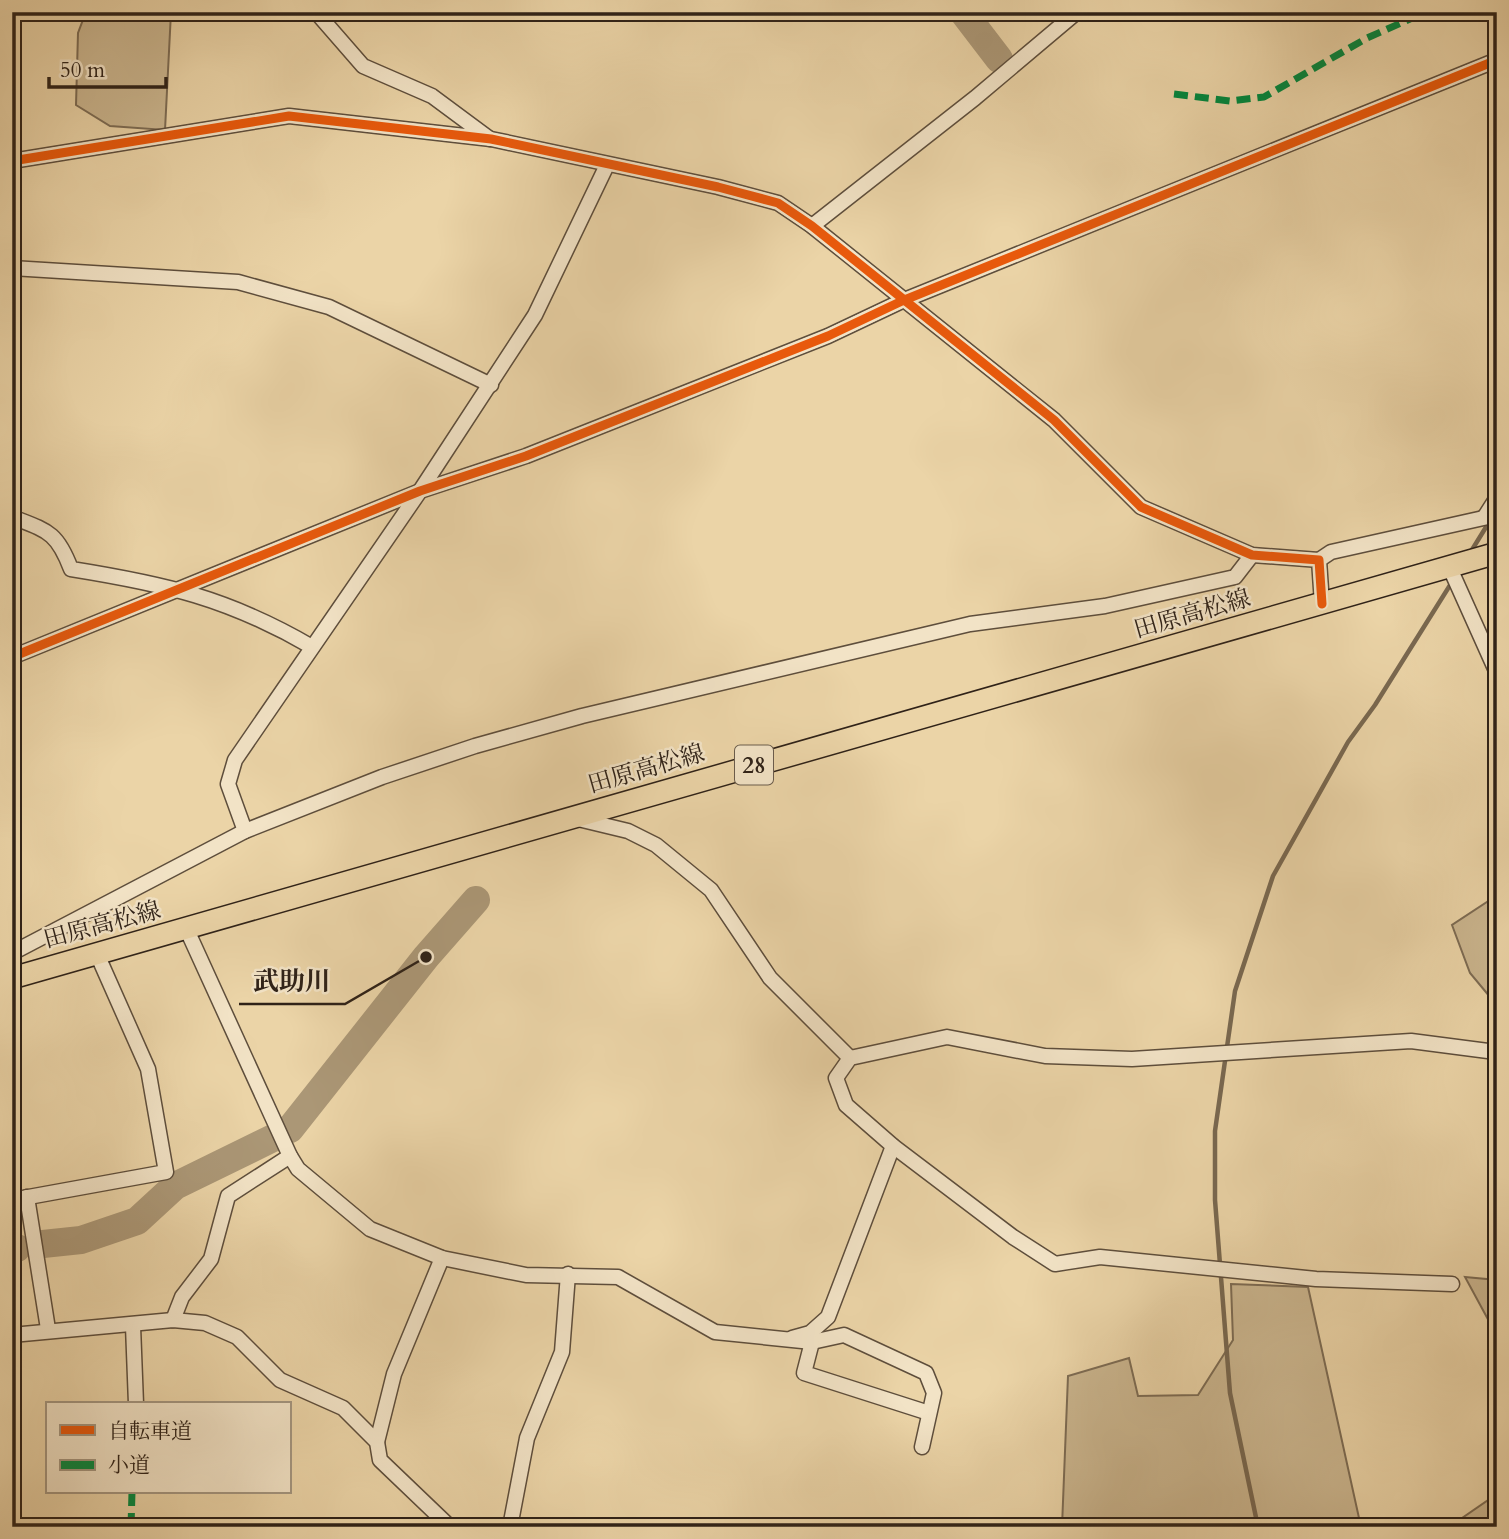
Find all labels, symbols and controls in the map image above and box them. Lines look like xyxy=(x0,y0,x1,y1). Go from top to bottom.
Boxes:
scale bar xyxy=(49,46,166,90)
text: 50 m xyxy=(60,56,105,85)
street label: 田原高松線 xyxy=(1130,582,1254,646)
street label: 田原高松線 xyxy=(584,737,708,801)
road number: 28 xyxy=(735,746,773,785)
street label: 田原高松線 xyxy=(40,894,164,956)
callout: 武助川 xyxy=(239,957,345,1004)
text: 武助川 xyxy=(253,964,331,999)
legend xyxy=(46,1402,290,1494)
text: 自転車道 xyxy=(108,1417,192,1446)
text: 小道 xyxy=(108,1451,150,1480)

